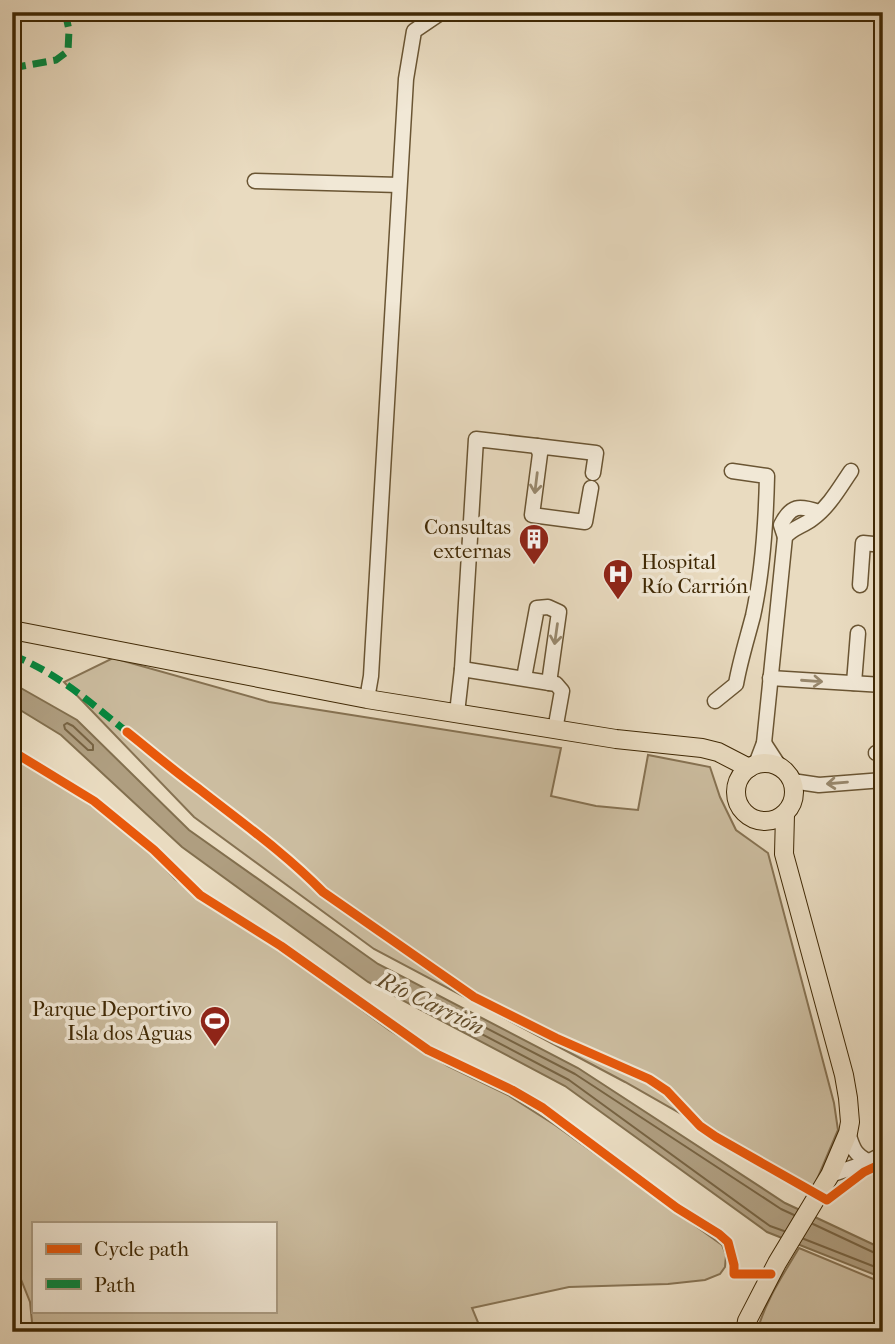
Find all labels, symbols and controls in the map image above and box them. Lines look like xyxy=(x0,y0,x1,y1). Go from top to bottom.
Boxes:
one-way arrow xyxy=(529,471,542,494)
place label: Consultas externas xyxy=(424,515,511,563)
building icon: Consultas externas xyxy=(517,522,551,566)
place label: Hospital Río Carrión xyxy=(641,550,748,598)
hospital icon: Hospital Río Carrión xyxy=(601,557,635,601)
one-way arrow xyxy=(549,623,562,645)
one-way arrow xyxy=(801,674,824,687)
one-way arrow xyxy=(827,777,849,790)
water label: Río Carrión xyxy=(371,965,489,1041)
place label: Parque Deportivo Isla dos Aguas xyxy=(32,997,192,1045)
sports icon: Parque Deportivo Isla dos Aguas xyxy=(198,1004,232,1048)
legend xyxy=(32,1222,276,1312)
text: Cycle path xyxy=(94,1237,189,1261)
text: Path xyxy=(94,1273,136,1297)

